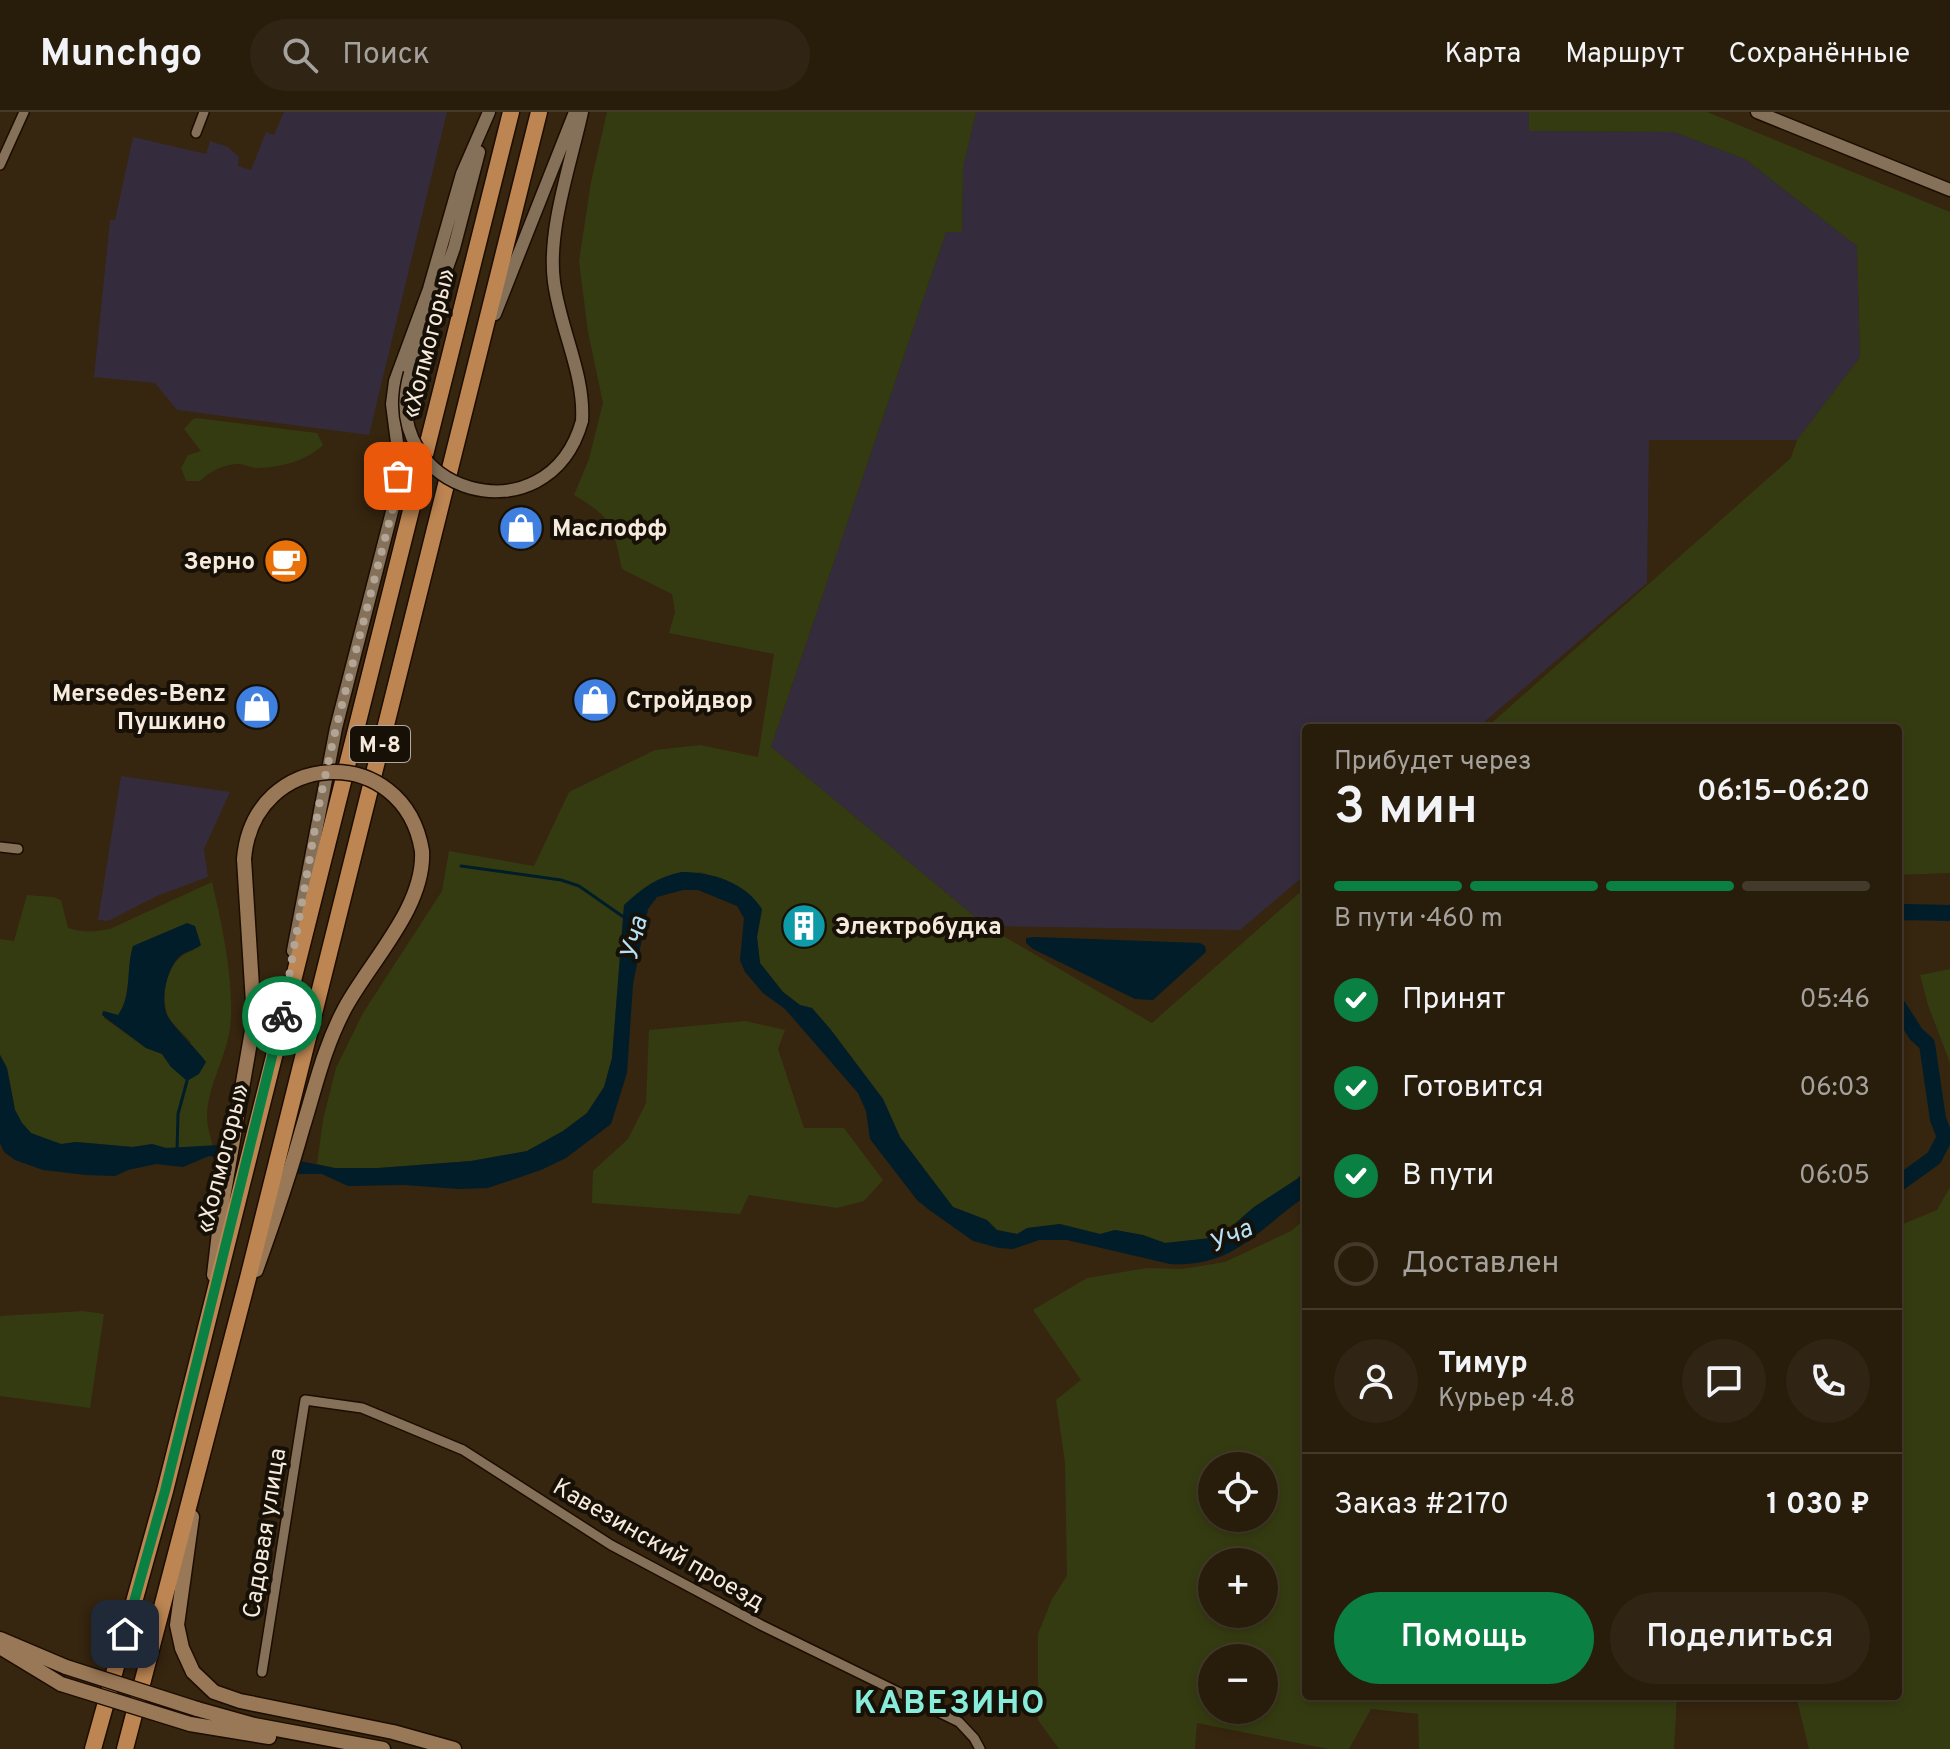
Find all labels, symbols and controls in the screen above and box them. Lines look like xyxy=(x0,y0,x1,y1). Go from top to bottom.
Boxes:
search box xyxy=(250,19,810,91)
text: Munchgo xyxy=(40,31,202,80)
icon: search xyxy=(278,33,322,77)
text: Поиск xyxy=(342,37,430,74)
text: Карта xyxy=(1445,37,1521,73)
text: Маршрут xyxy=(1565,37,1684,73)
text: Сохранённые xyxy=(1728,37,1910,73)
street label: «Холмогоры» xyxy=(397,266,463,421)
pin xyxy=(364,442,432,510)
icon: bag xyxy=(376,454,420,498)
shop icon: Маслофф xyxy=(497,504,545,552)
place label: Маслофф xyxy=(552,515,668,545)
cafe icon: Зерно xyxy=(262,537,310,585)
place label: Зерно xyxy=(183,548,255,578)
shop icon: Стройдвор xyxy=(571,676,619,724)
place label: Mersedes-Benz Пушкино xyxy=(52,680,226,738)
shop icon: Mersedes-Benz Пушкино xyxy=(233,683,281,731)
place label: Стройдвор xyxy=(626,687,753,717)
road number: М-8 xyxy=(350,726,410,762)
text: Прибудет через xyxy=(1334,746,1532,779)
text: 06:15–06:20 xyxy=(1697,774,1870,811)
text: 3 мин xyxy=(1334,776,1478,842)
building icon: Электробудка xyxy=(780,902,828,950)
text: В пути · 460 m xyxy=(1334,903,1503,936)
water label: Уча xyxy=(614,913,657,964)
place label: Электробудка xyxy=(835,913,1002,943)
courier xyxy=(242,976,322,1056)
icon: check xyxy=(1334,978,1378,1022)
text: Принят xyxy=(1402,982,1506,1019)
text: 05:46 xyxy=(1800,984,1870,1017)
icon: bike xyxy=(260,994,304,1038)
icon: check xyxy=(1334,1066,1378,1110)
text: Готовится xyxy=(1402,1070,1544,1107)
text: 06:03 xyxy=(1800,1072,1870,1105)
street label: «Холмогоры» xyxy=(191,1081,257,1236)
icon: check xyxy=(1334,1154,1378,1198)
text: В пути xyxy=(1402,1158,1494,1195)
text: 06:05 xyxy=(1799,1160,1870,1193)
water label: Уча xyxy=(1204,1213,1259,1262)
text: Доставлен xyxy=(1402,1246,1559,1283)
button: person xyxy=(1334,1339,1418,1423)
button: chat xyxy=(1682,1339,1766,1423)
button: phone xyxy=(1786,1339,1870,1423)
text: Тимур xyxy=(1438,1346,1528,1383)
text: Курьер · 4.8 xyxy=(1438,1383,1575,1416)
street label: Садовая улица xyxy=(238,1446,294,1621)
map controls xyxy=(1198,1452,1278,1724)
button: locate xyxy=(1198,1452,1278,1532)
street label: Кавезинский проезд xyxy=(547,1473,769,1619)
text: Заказ #2170 xyxy=(1334,1487,1509,1524)
text: 1 030 ₽ xyxy=(1766,1487,1870,1524)
button: + xyxy=(1198,1548,1278,1628)
button: Помощь xyxy=(1334,1592,1594,1684)
button: Поделиться xyxy=(1610,1592,1870,1684)
pin xyxy=(91,1600,159,1668)
icon: home xyxy=(103,1612,147,1656)
button: − xyxy=(1198,1644,1278,1724)
district label: КАВЕЗИНО xyxy=(854,1685,1046,1725)

